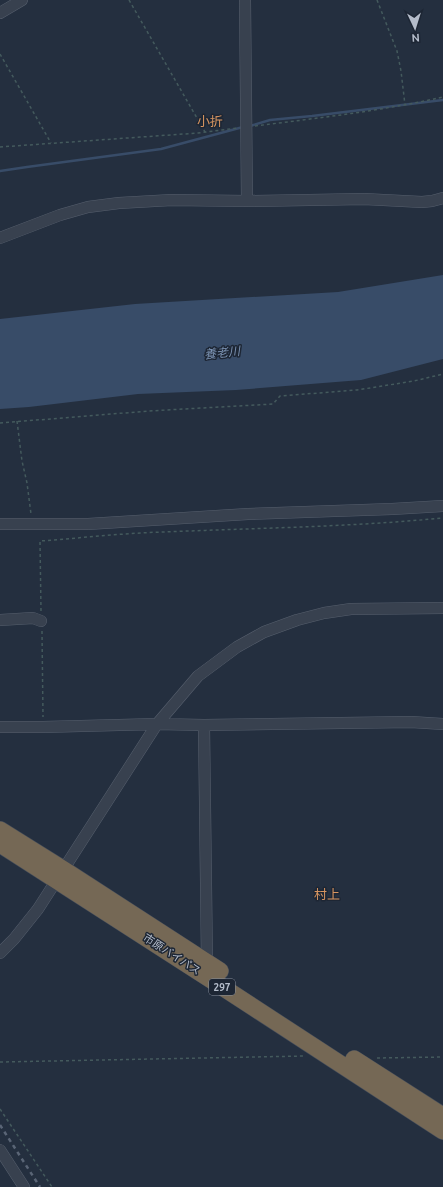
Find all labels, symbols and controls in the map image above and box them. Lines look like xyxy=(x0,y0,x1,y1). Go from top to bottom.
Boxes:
north arrow xyxy=(395,8,435,48)
text: N xyxy=(411,32,420,44)
district label: 小折 xyxy=(197,114,223,128)
water label: 養老川 xyxy=(203,344,243,361)
district label: 村上 xyxy=(314,887,340,901)
street label: 市原バイパス xyxy=(141,931,203,977)
road number: 297 xyxy=(209,979,235,995)

